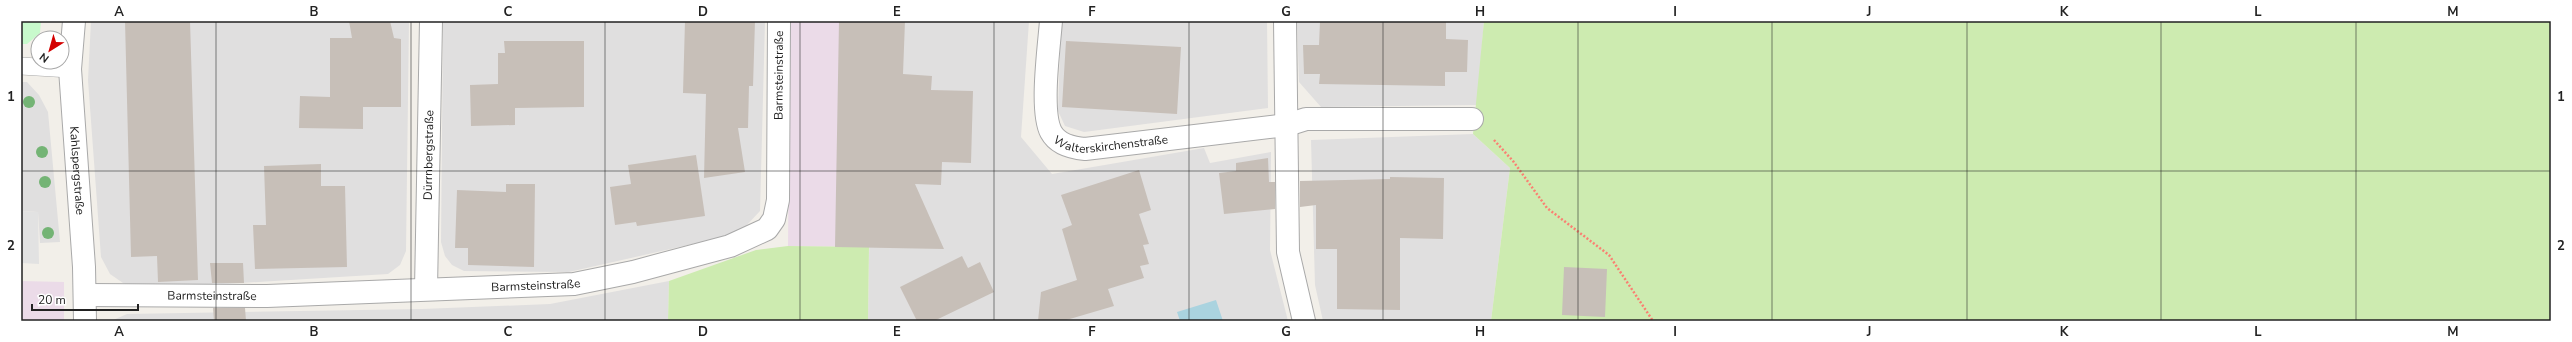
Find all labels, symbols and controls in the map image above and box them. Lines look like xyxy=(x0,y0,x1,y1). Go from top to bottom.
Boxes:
text: A xyxy=(114,3,124,21)
text: B xyxy=(310,3,319,21)
text: C xyxy=(504,3,513,21)
text: D xyxy=(698,3,708,21)
text: E xyxy=(893,3,901,21)
text: F xyxy=(1088,3,1096,21)
text: G xyxy=(1281,3,1291,21)
text: H xyxy=(1475,3,1485,21)
text: I xyxy=(1673,3,1677,21)
text: J xyxy=(1866,3,1871,21)
text: K xyxy=(2060,3,2069,21)
text: L xyxy=(2254,3,2262,21)
text: M xyxy=(2447,3,2459,21)
north arrow xyxy=(30,30,70,70)
street label: Barmsteinstraße xyxy=(770,31,787,120)
text: N xyxy=(36,49,52,66)
text: 1 xyxy=(7,88,15,106)
text: 1 xyxy=(2557,88,2565,106)
street label: Dürrnbergstraße xyxy=(420,110,437,200)
street label: Kahlspergstraße xyxy=(66,126,88,216)
street label: Walterskirchenstraße xyxy=(1050,131,1169,157)
text: 2 xyxy=(7,237,15,255)
text: 2 xyxy=(2557,237,2565,255)
street label: Barmsteinstraße xyxy=(491,275,582,295)
scale bar xyxy=(32,286,138,312)
street label: Barmsteinstraße xyxy=(167,287,257,304)
text: 20 m xyxy=(38,292,66,308)
text: A xyxy=(114,323,124,341)
text: B xyxy=(310,323,319,341)
text: C xyxy=(504,323,513,341)
text: D xyxy=(698,323,708,341)
text: E xyxy=(893,323,901,341)
text: F xyxy=(1088,323,1096,341)
text: G xyxy=(1281,323,1291,341)
text: H xyxy=(1475,323,1485,341)
text: I xyxy=(1673,323,1677,341)
text: J xyxy=(1866,323,1871,341)
text: K xyxy=(2060,323,2069,341)
text: L xyxy=(2254,323,2262,341)
text: M xyxy=(2447,323,2459,341)

